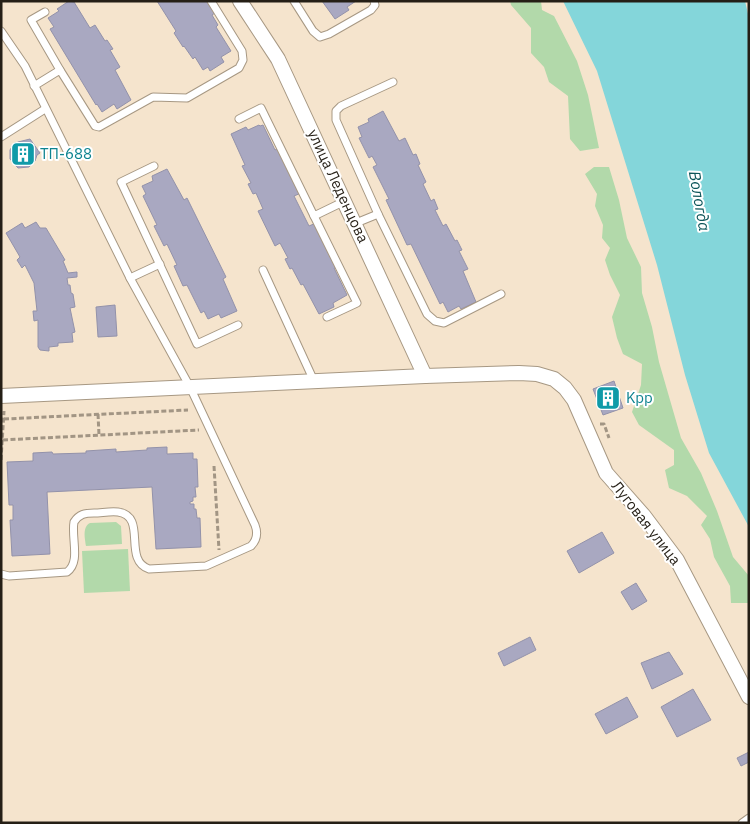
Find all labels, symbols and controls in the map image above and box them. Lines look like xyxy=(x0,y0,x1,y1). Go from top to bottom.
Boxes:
street label: улица Леденцова xyxy=(304,126,373,246)
building icon: ТП-688 xyxy=(10,141,36,167)
place label: ТП-688 xyxy=(40,144,92,163)
water label: Вологда xyxy=(685,169,715,233)
building icon: Kpp xyxy=(595,385,621,411)
place label: Kpp xyxy=(626,388,653,407)
street label: Луговая улица xyxy=(608,477,685,569)

